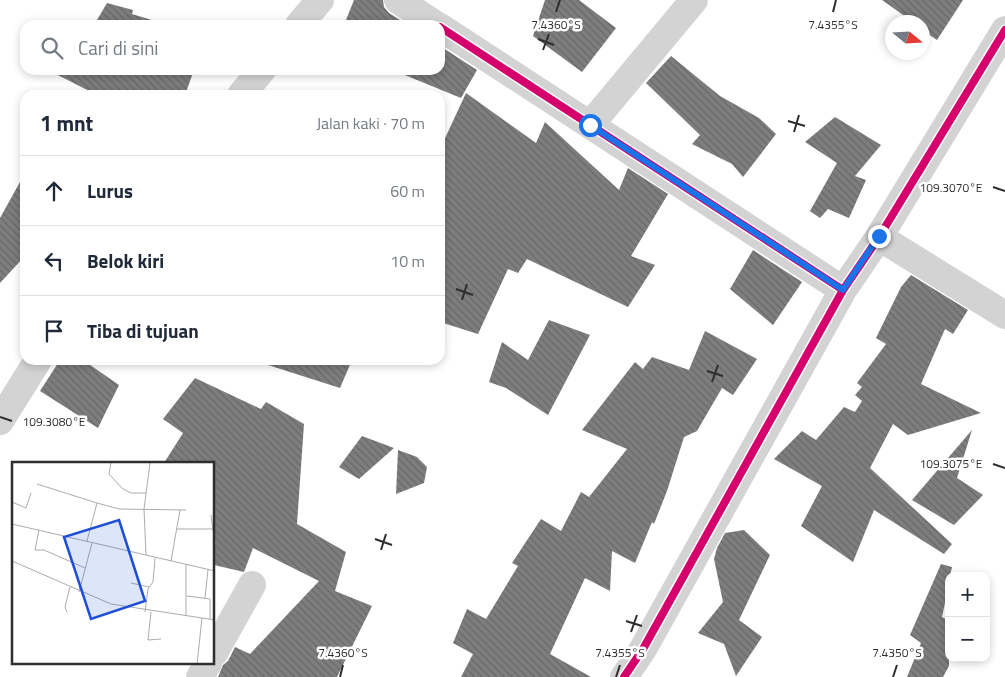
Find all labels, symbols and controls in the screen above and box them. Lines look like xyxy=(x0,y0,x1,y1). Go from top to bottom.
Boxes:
text: 7.4360°S xyxy=(531,15,581,34)
text: 7.4355°S xyxy=(808,15,858,34)
north arrow xyxy=(885,15,930,60)
search box xyxy=(20,20,445,75)
text: Cari di sini xyxy=(78,33,159,62)
icon: search xyxy=(38,34,66,62)
text: 1 mnt xyxy=(40,107,93,139)
text: Jalan kaki · 70 m xyxy=(316,111,425,135)
route start xyxy=(579,114,602,137)
text: Lurus xyxy=(87,176,133,205)
icon: ahead xyxy=(40,177,68,205)
text: 109.3070°E xyxy=(920,178,983,197)
text: 60 m xyxy=(390,179,425,203)
route end xyxy=(868,225,891,248)
text: Belok kiri xyxy=(87,246,164,275)
icon: left xyxy=(40,247,68,275)
text: 10 m xyxy=(390,249,425,273)
text: Tiba di tujuan xyxy=(87,316,199,345)
icon: arrive xyxy=(40,317,68,345)
text: 109.3080°E xyxy=(23,412,86,431)
text: 109.3075°E xyxy=(920,454,983,473)
inset map xyxy=(12,462,215,664)
map controls xyxy=(945,572,990,662)
button: + xyxy=(945,572,990,617)
button: − xyxy=(945,617,990,662)
text: 7.4360°S xyxy=(318,643,368,662)
text: 7.4355°S xyxy=(595,643,645,662)
text: 7.4350°S xyxy=(872,643,922,662)

